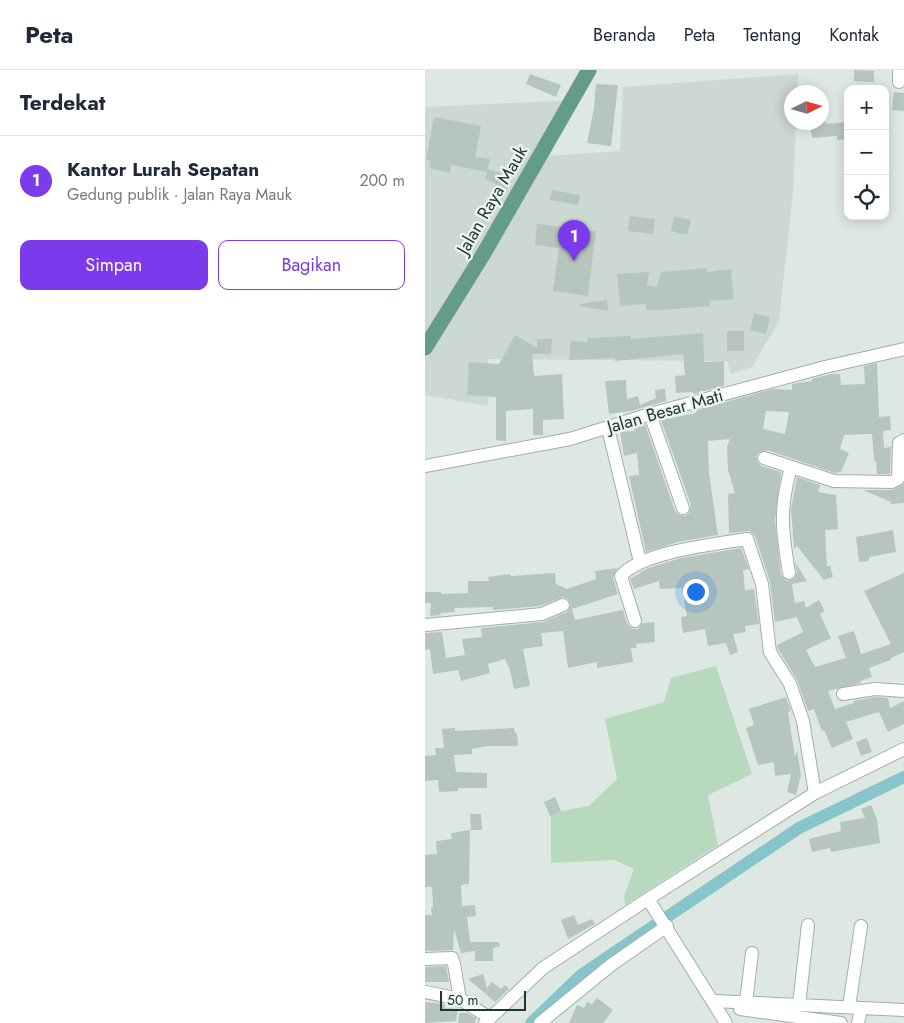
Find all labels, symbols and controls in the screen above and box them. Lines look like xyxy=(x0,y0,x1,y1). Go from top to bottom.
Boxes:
text: Peta xyxy=(25,17,74,52)
text: Beranda xyxy=(593,22,656,48)
text: Peta xyxy=(684,22,715,48)
text: Tentang xyxy=(743,22,801,48)
text: Kontak xyxy=(829,22,879,48)
north arrow xyxy=(784,85,829,130)
map controls xyxy=(844,85,889,220)
button: + xyxy=(844,85,889,130)
text: Terdekat xyxy=(20,88,105,118)
button: − xyxy=(844,130,889,175)
street label: Jalan Raya Mauk xyxy=(449,141,534,261)
text: Kantor Lurah Sepatan xyxy=(67,156,259,183)
text: 1 xyxy=(32,169,40,192)
text: 200 m xyxy=(359,169,405,192)
button: locate xyxy=(844,175,889,220)
text: Gedung publik · Jalan Raya Mauk xyxy=(67,183,292,206)
pin: 1 xyxy=(558,220,590,261)
button: Simpan xyxy=(20,240,208,290)
button: Bagikan xyxy=(218,240,405,290)
street label: Jalan Besar Mati xyxy=(602,382,726,441)
your location xyxy=(683,579,709,605)
scale bar xyxy=(440,988,526,1011)
text: 50 m xyxy=(447,990,478,1010)

